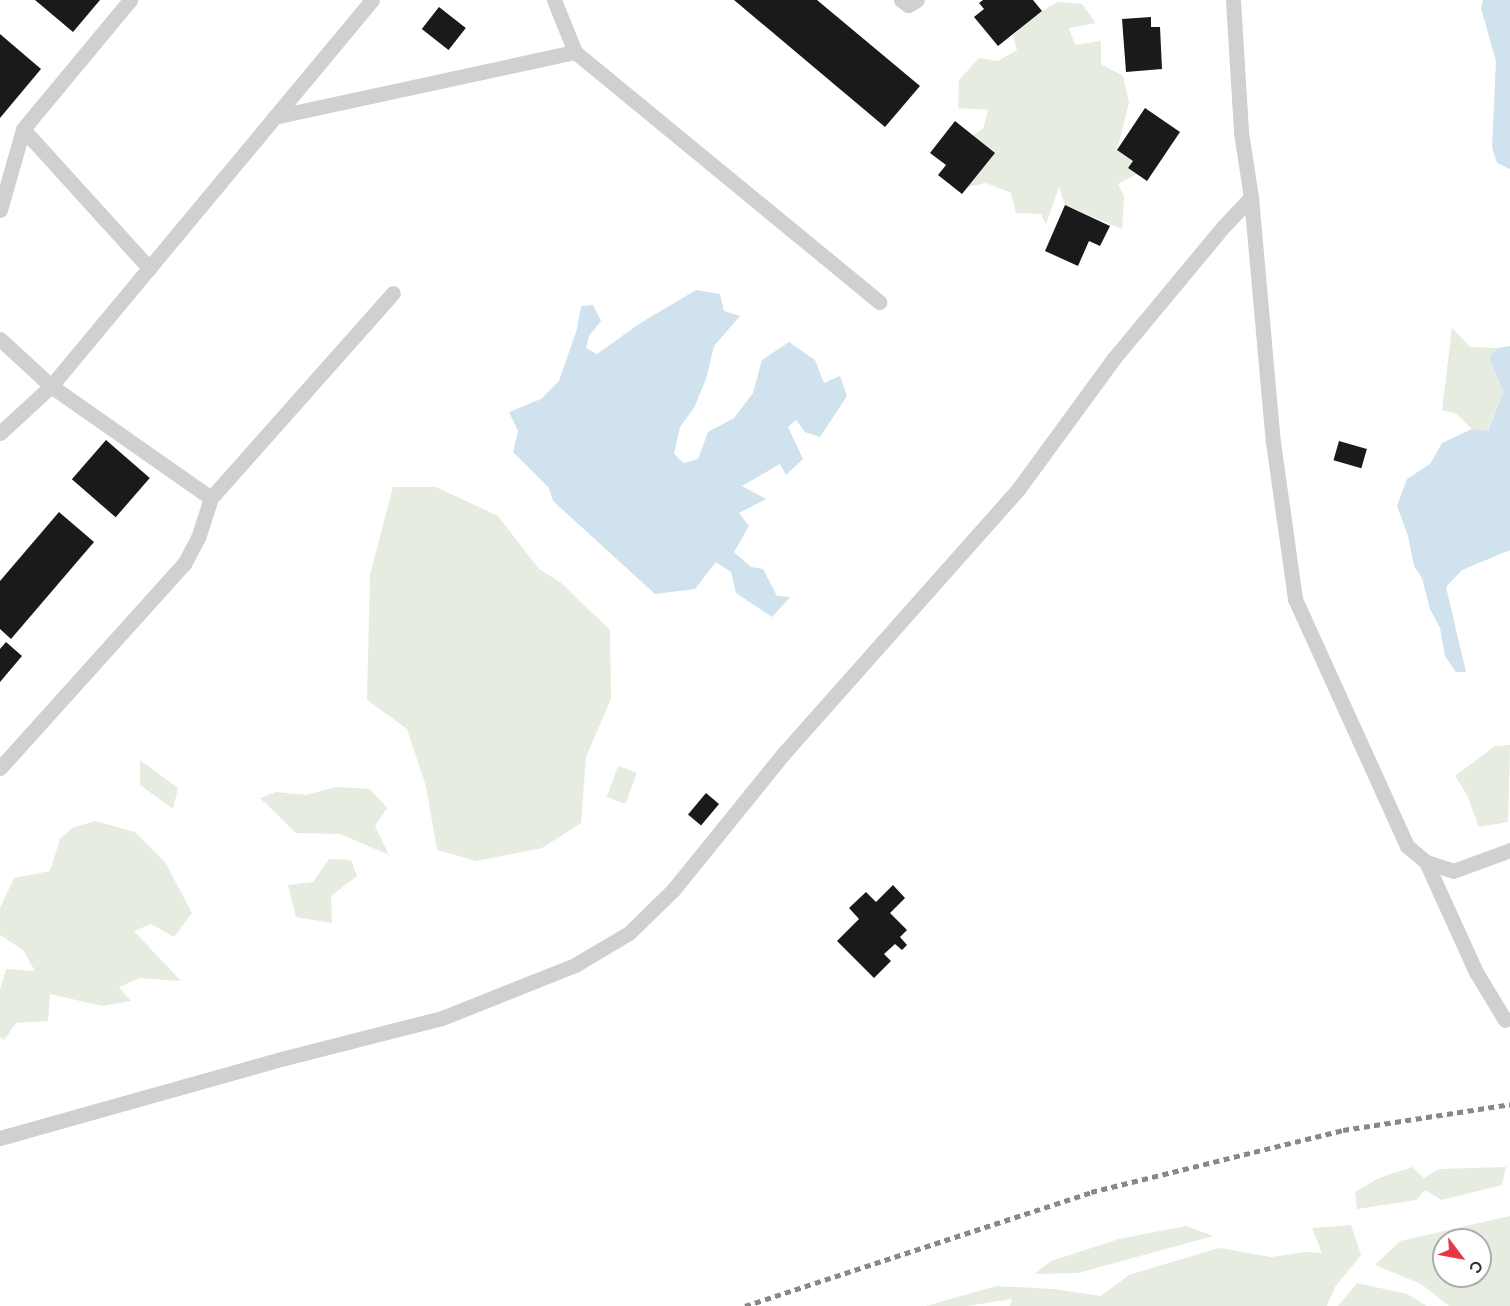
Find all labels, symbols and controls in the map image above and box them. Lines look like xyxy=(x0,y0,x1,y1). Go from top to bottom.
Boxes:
north arrow xyxy=(1432,1228,1492,1288)
text: С xyxy=(1465,1257,1487,1276)

